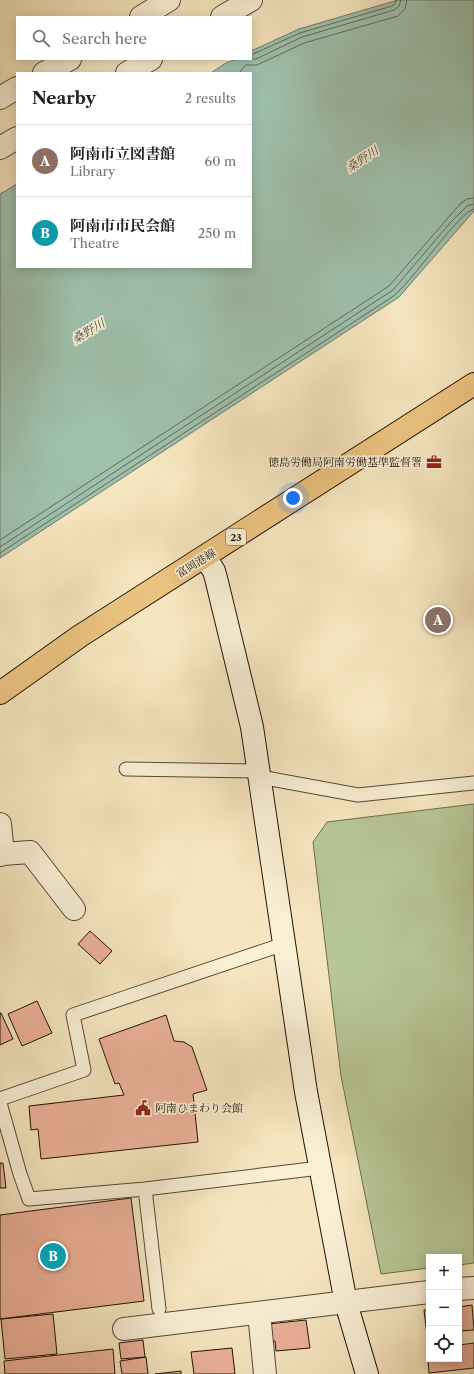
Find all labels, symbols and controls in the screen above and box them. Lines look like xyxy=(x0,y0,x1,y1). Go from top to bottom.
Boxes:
search box xyxy=(16,16,252,60)
icon: search xyxy=(30,27,52,49)
text: Search here xyxy=(62,29,147,48)
text: Nearby xyxy=(32,88,96,108)
text: 2 results xyxy=(185,90,236,106)
water label: 桑野川 xyxy=(343,142,383,175)
text: 阿南市立図書館 xyxy=(70,144,175,163)
text: A xyxy=(40,153,50,169)
text: 60 m xyxy=(205,153,236,169)
text: Library xyxy=(70,163,115,179)
text: 阿南市市民会館 xyxy=(70,216,175,235)
text: B xyxy=(40,225,50,241)
text: 250 m xyxy=(198,225,236,241)
text: Theatre xyxy=(70,235,119,251)
water label: 桑野川 xyxy=(69,314,109,347)
office icon: 徳島労働局阿南労働基準監督署 xyxy=(425,453,443,471)
place label: 徳島労働局阿南労働基準監督署 xyxy=(268,455,422,469)
your location xyxy=(283,488,303,508)
road number: 23 xyxy=(226,529,246,545)
street label: 富岡港線 xyxy=(174,545,218,581)
pin: A xyxy=(425,605,451,635)
public building icon: 阿南ひまわり会館 xyxy=(134,1099,152,1117)
place label: 阿南ひまわり会館 xyxy=(155,1101,243,1115)
pin: B xyxy=(40,1241,66,1271)
map controls xyxy=(426,1254,462,1362)
button: + xyxy=(426,1254,462,1290)
button: − xyxy=(426,1290,462,1326)
button: locate xyxy=(426,1326,462,1362)

